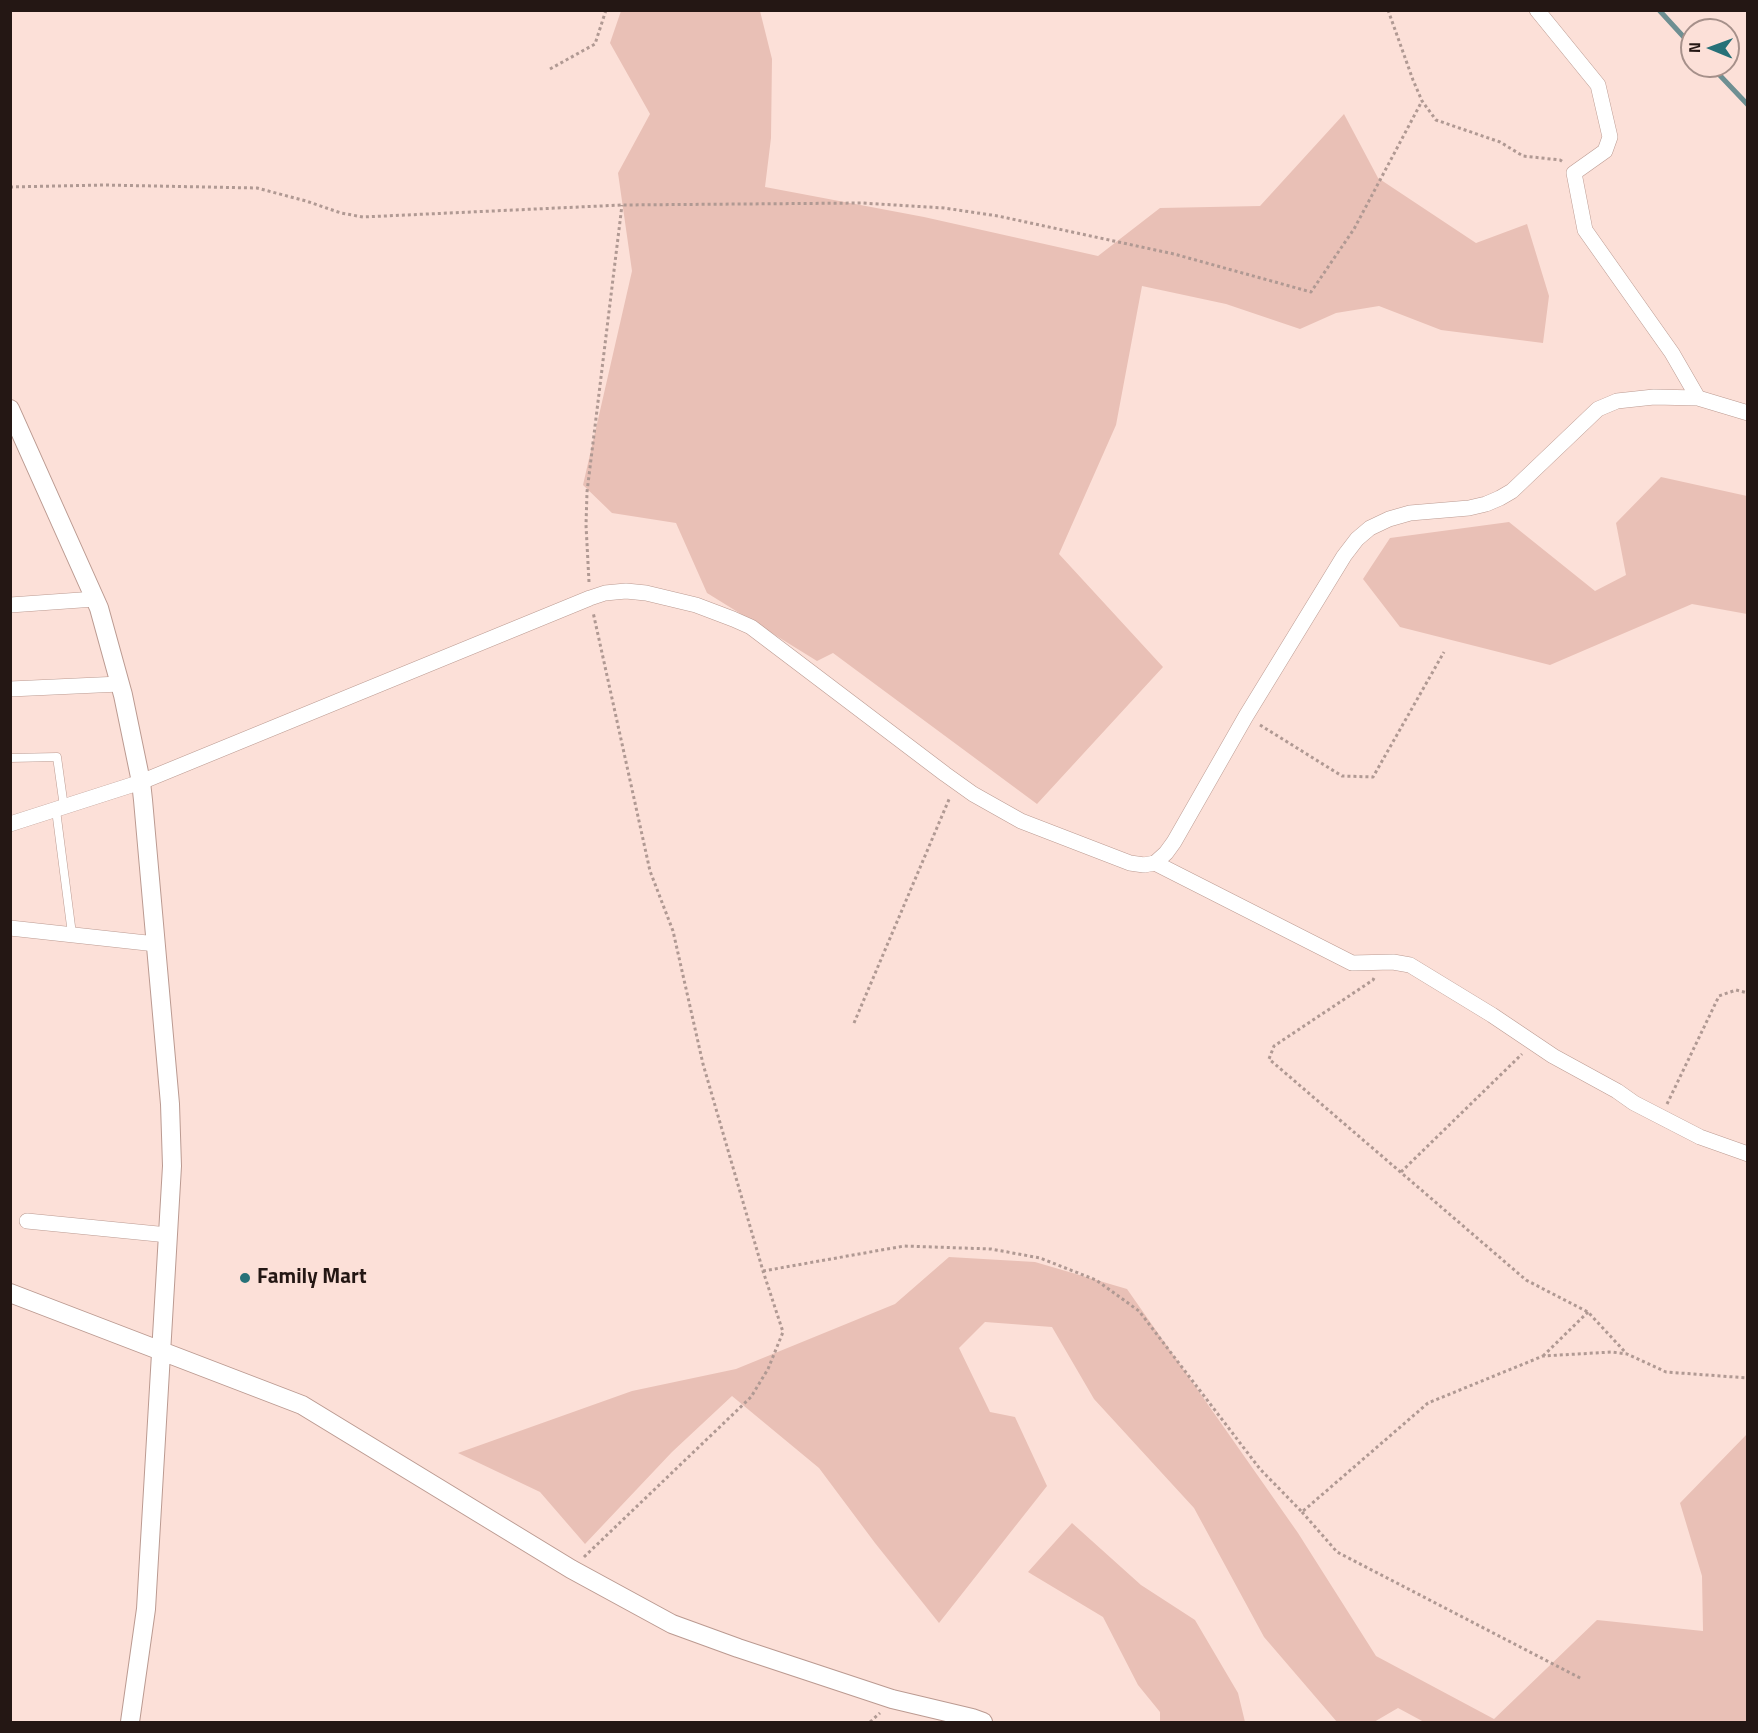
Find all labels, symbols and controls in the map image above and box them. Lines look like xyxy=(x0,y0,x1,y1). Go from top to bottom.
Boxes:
north arrow xyxy=(1680,18,1740,78)
text: N xyxy=(1682,42,1706,53)
place label: Family Mart xyxy=(257,1265,367,1291)
marker: Family Mart xyxy=(238,1271,252,1285)

